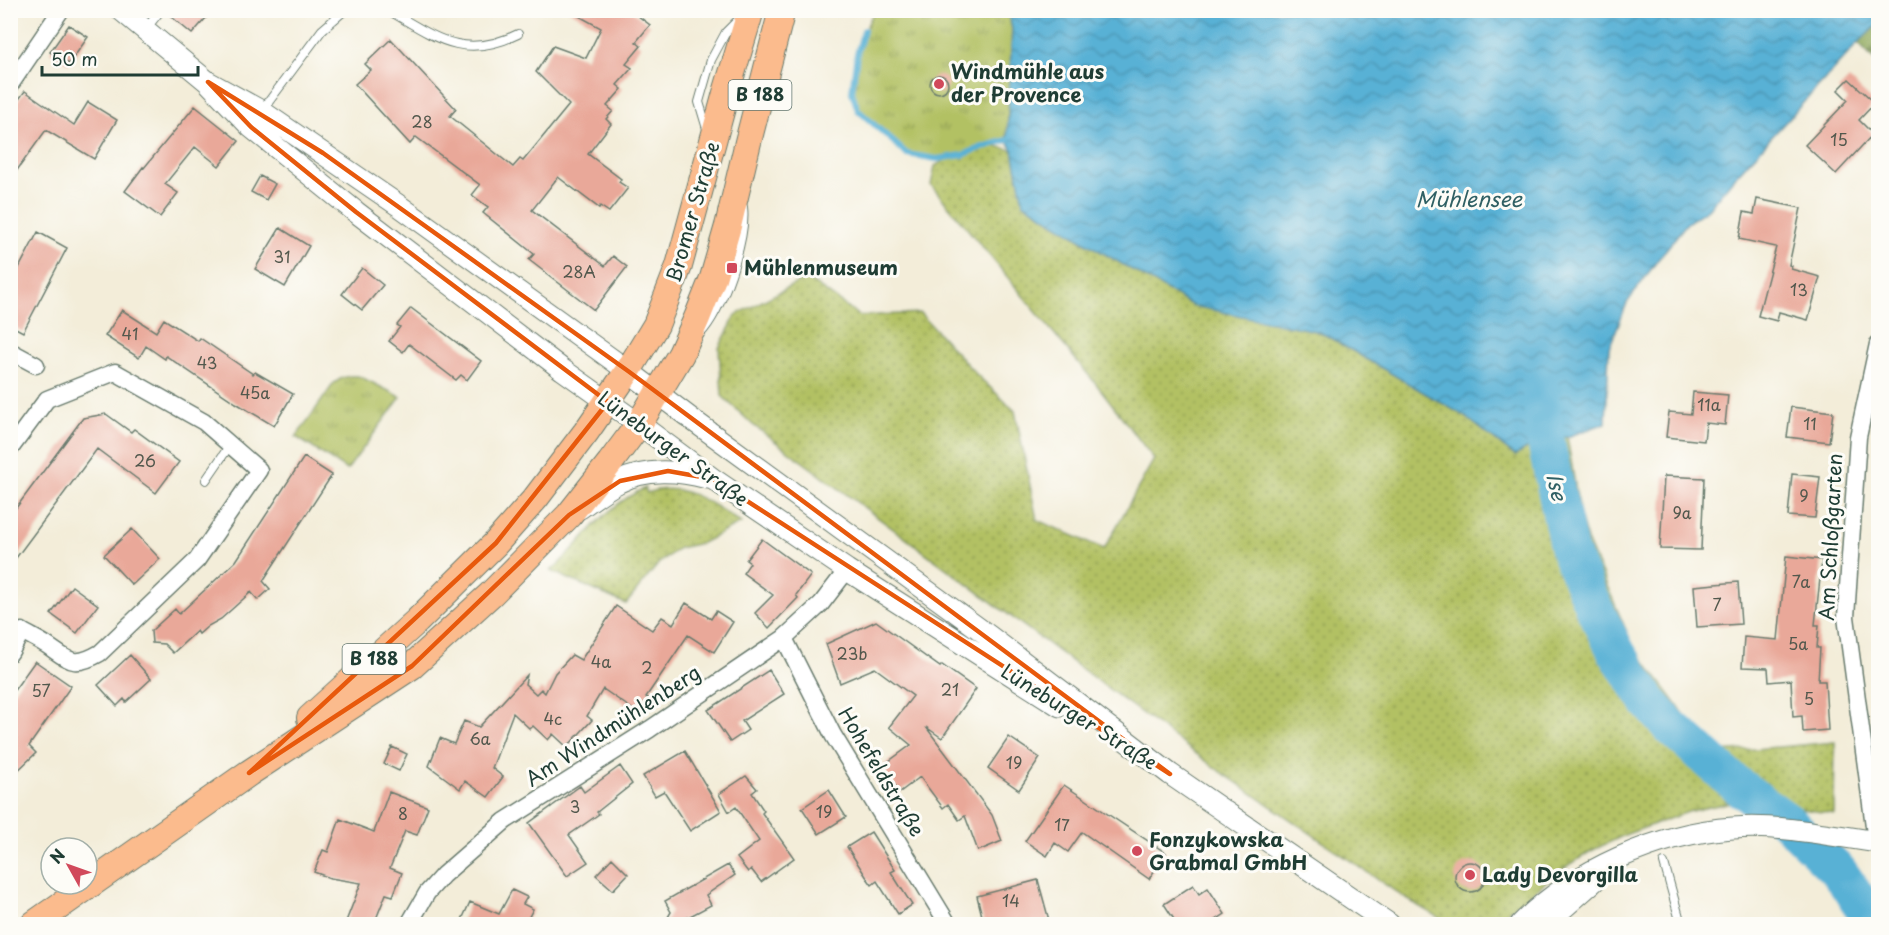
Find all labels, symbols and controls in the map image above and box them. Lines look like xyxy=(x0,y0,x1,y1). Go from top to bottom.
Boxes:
scale bar xyxy=(42,39,198,77)
text: 50 m xyxy=(51,45,98,72)
place label: Windmühle aus der Provence xyxy=(951,56,1105,109)
marker: Windmühle aus der Provence xyxy=(932,77,946,91)
road number: B 188 xyxy=(728,80,792,110)
house number: 28 xyxy=(411,109,433,133)
house number: 15 xyxy=(1830,127,1848,151)
street label: Bromer Straße xyxy=(658,138,726,286)
water label: Mühlensee xyxy=(1416,182,1523,214)
house number: 31 xyxy=(274,244,290,268)
place label: Mühlenmuseum xyxy=(744,252,898,282)
house number: 28A xyxy=(562,259,596,283)
marker: Mühlenmuseum xyxy=(725,261,739,275)
house number: 13 xyxy=(1790,277,1808,301)
house number: 41 xyxy=(122,321,138,345)
house number: 43 xyxy=(197,350,217,374)
house number: 45a xyxy=(240,380,270,404)
street label: Lüneburger Straße xyxy=(592,383,755,513)
house number: 11a xyxy=(1697,392,1721,416)
house number: 11 xyxy=(1803,411,1817,435)
house number: 26 xyxy=(134,448,156,472)
street label: Am Schloßgarten xyxy=(1811,452,1849,621)
water label: Ise xyxy=(1539,470,1577,505)
house number: 9 xyxy=(1799,483,1809,507)
house number: 9a xyxy=(1672,500,1692,524)
house number: 7a xyxy=(1792,569,1810,593)
house number: 7 xyxy=(1712,592,1722,616)
house number: 5a xyxy=(1788,631,1808,655)
house number: 23b xyxy=(837,641,867,665)
road number: B 188 xyxy=(342,644,406,674)
house number: 4a xyxy=(591,649,611,673)
house number: 2 xyxy=(641,655,653,679)
street label: Lüneburger Straße xyxy=(995,656,1164,777)
street label: Am Windmühlenberg xyxy=(519,657,706,793)
house number: 21 xyxy=(941,677,959,701)
house number: 57 xyxy=(31,678,51,702)
house number: 5 xyxy=(1804,686,1814,710)
street label: Hohefeldstraße xyxy=(831,701,932,842)
house number: 4c xyxy=(544,706,562,730)
house number: 6a xyxy=(469,726,491,750)
house number: 19 xyxy=(1006,750,1022,774)
house number: 3 xyxy=(570,794,580,818)
house number: 19 xyxy=(816,799,832,823)
house number: 8 xyxy=(398,801,408,825)
house number: 17 xyxy=(1054,812,1070,836)
place label: Fonzykowska Grabmal GmbH xyxy=(1149,824,1307,877)
north arrow xyxy=(39,836,99,896)
text: N xyxy=(43,843,70,868)
marker: Fonzykowska Grabmal GmbH xyxy=(1130,844,1144,858)
place label: Lady Devorgilla xyxy=(1482,859,1638,889)
marker: Lady Devorgilla xyxy=(1463,868,1477,882)
house number: 14 xyxy=(1002,888,1020,912)

